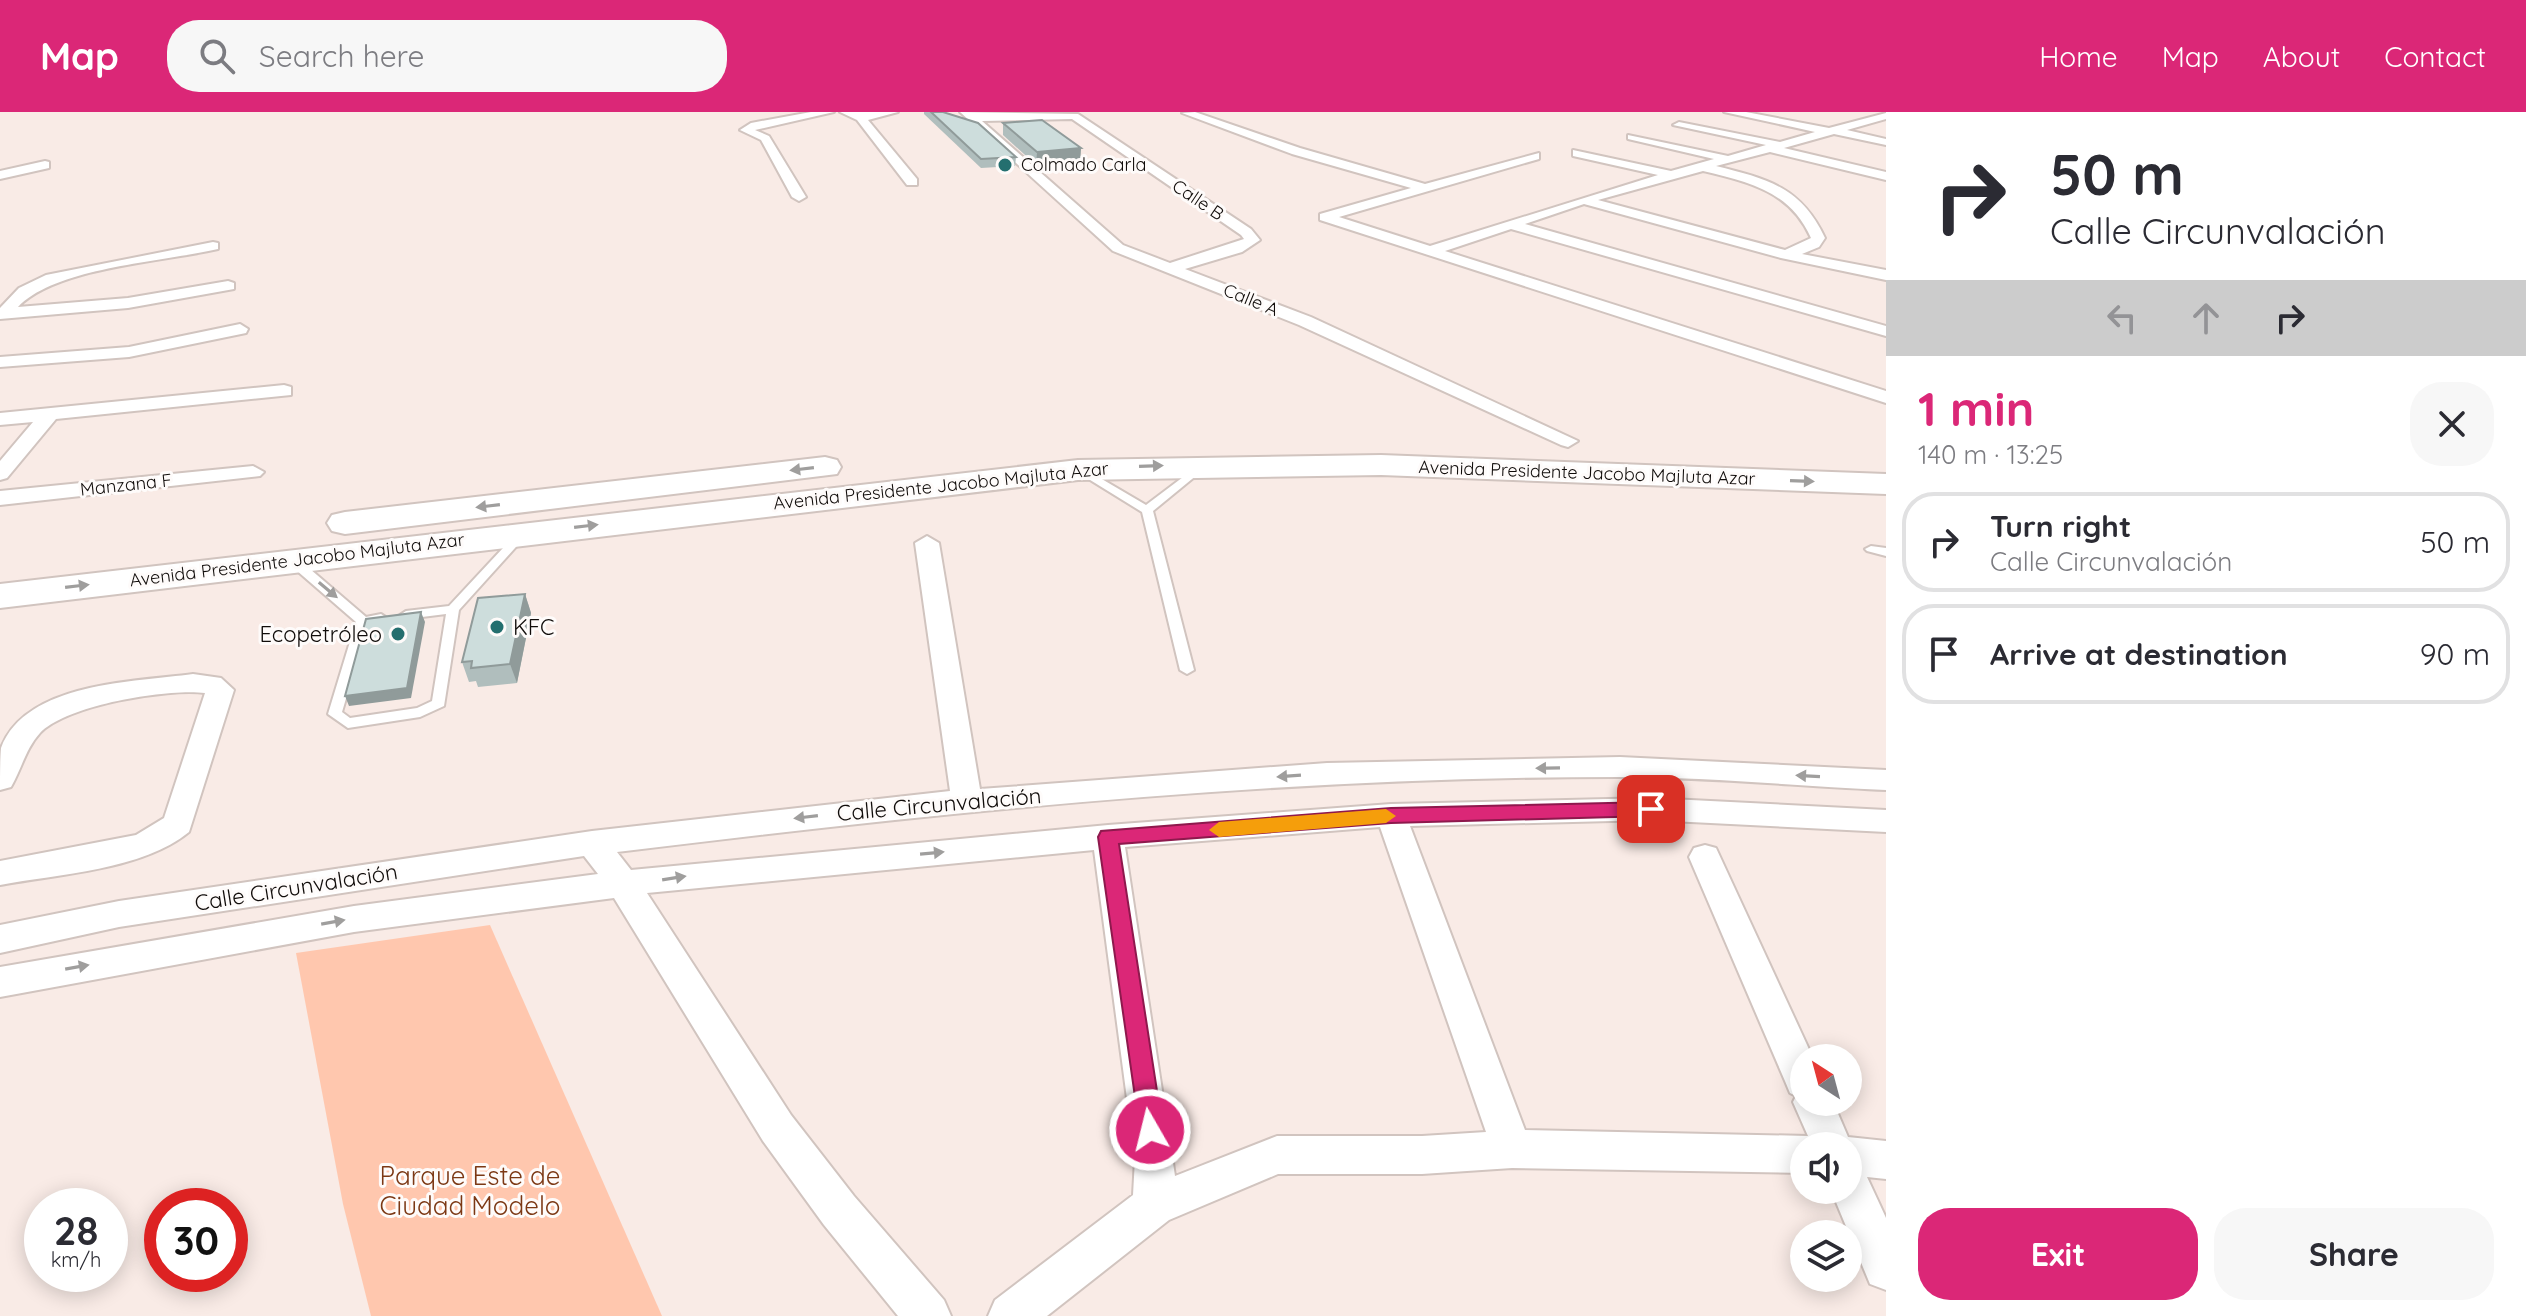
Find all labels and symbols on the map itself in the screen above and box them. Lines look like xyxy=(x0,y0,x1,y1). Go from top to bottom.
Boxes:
place label: Colmado Carla xyxy=(1021,153,1146,176)
marker: Colmado Carla xyxy=(996,156,1014,174)
street label: Calle B xyxy=(1168,174,1229,225)
street label: Calle A xyxy=(1220,278,1282,321)
street label: Avenida Presidente Jacobo Majluta Azar xyxy=(1418,455,1756,490)
street label: Avenida Presidente Jacobo Majluta Azar xyxy=(772,456,1110,515)
one-way arrow xyxy=(1139,459,1164,472)
one-way arrow xyxy=(789,463,814,476)
street label: Manzana F xyxy=(79,468,173,501)
one-way arrow xyxy=(1790,474,1815,487)
one-way arrow xyxy=(475,499,500,512)
one-way arrow xyxy=(574,519,599,532)
street label: Avenida Presidente Jacobo Majluta Azar xyxy=(128,528,466,591)
one-way arrow xyxy=(65,579,90,592)
one-way arrow xyxy=(317,581,337,598)
place label: KFC xyxy=(513,613,554,641)
marker: KFC xyxy=(488,618,506,636)
place label: Ecopetróleo xyxy=(259,620,382,648)
marker: Ecopetróleo xyxy=(389,625,407,643)
one-way arrow xyxy=(1535,762,1560,774)
one-way arrow xyxy=(1276,770,1301,783)
one-way arrow xyxy=(1795,770,1820,783)
pin xyxy=(1617,775,1685,843)
street label: Calle Circunvalación xyxy=(836,781,1042,827)
one-way arrow xyxy=(793,811,818,824)
one-way arrow xyxy=(920,846,945,859)
street label: Calle Circunvalación xyxy=(193,857,399,917)
one-way arrow xyxy=(662,871,687,884)
one-way arrow xyxy=(320,916,345,928)
one-way arrow xyxy=(64,961,89,973)
north arrow xyxy=(1790,1044,1862,1116)
position arrow xyxy=(1108,1088,1192,1172)
park label: Parque Este de Ciudad Modelo xyxy=(380,1159,560,1222)
speed limit sign: 30 xyxy=(144,1188,248,1292)

